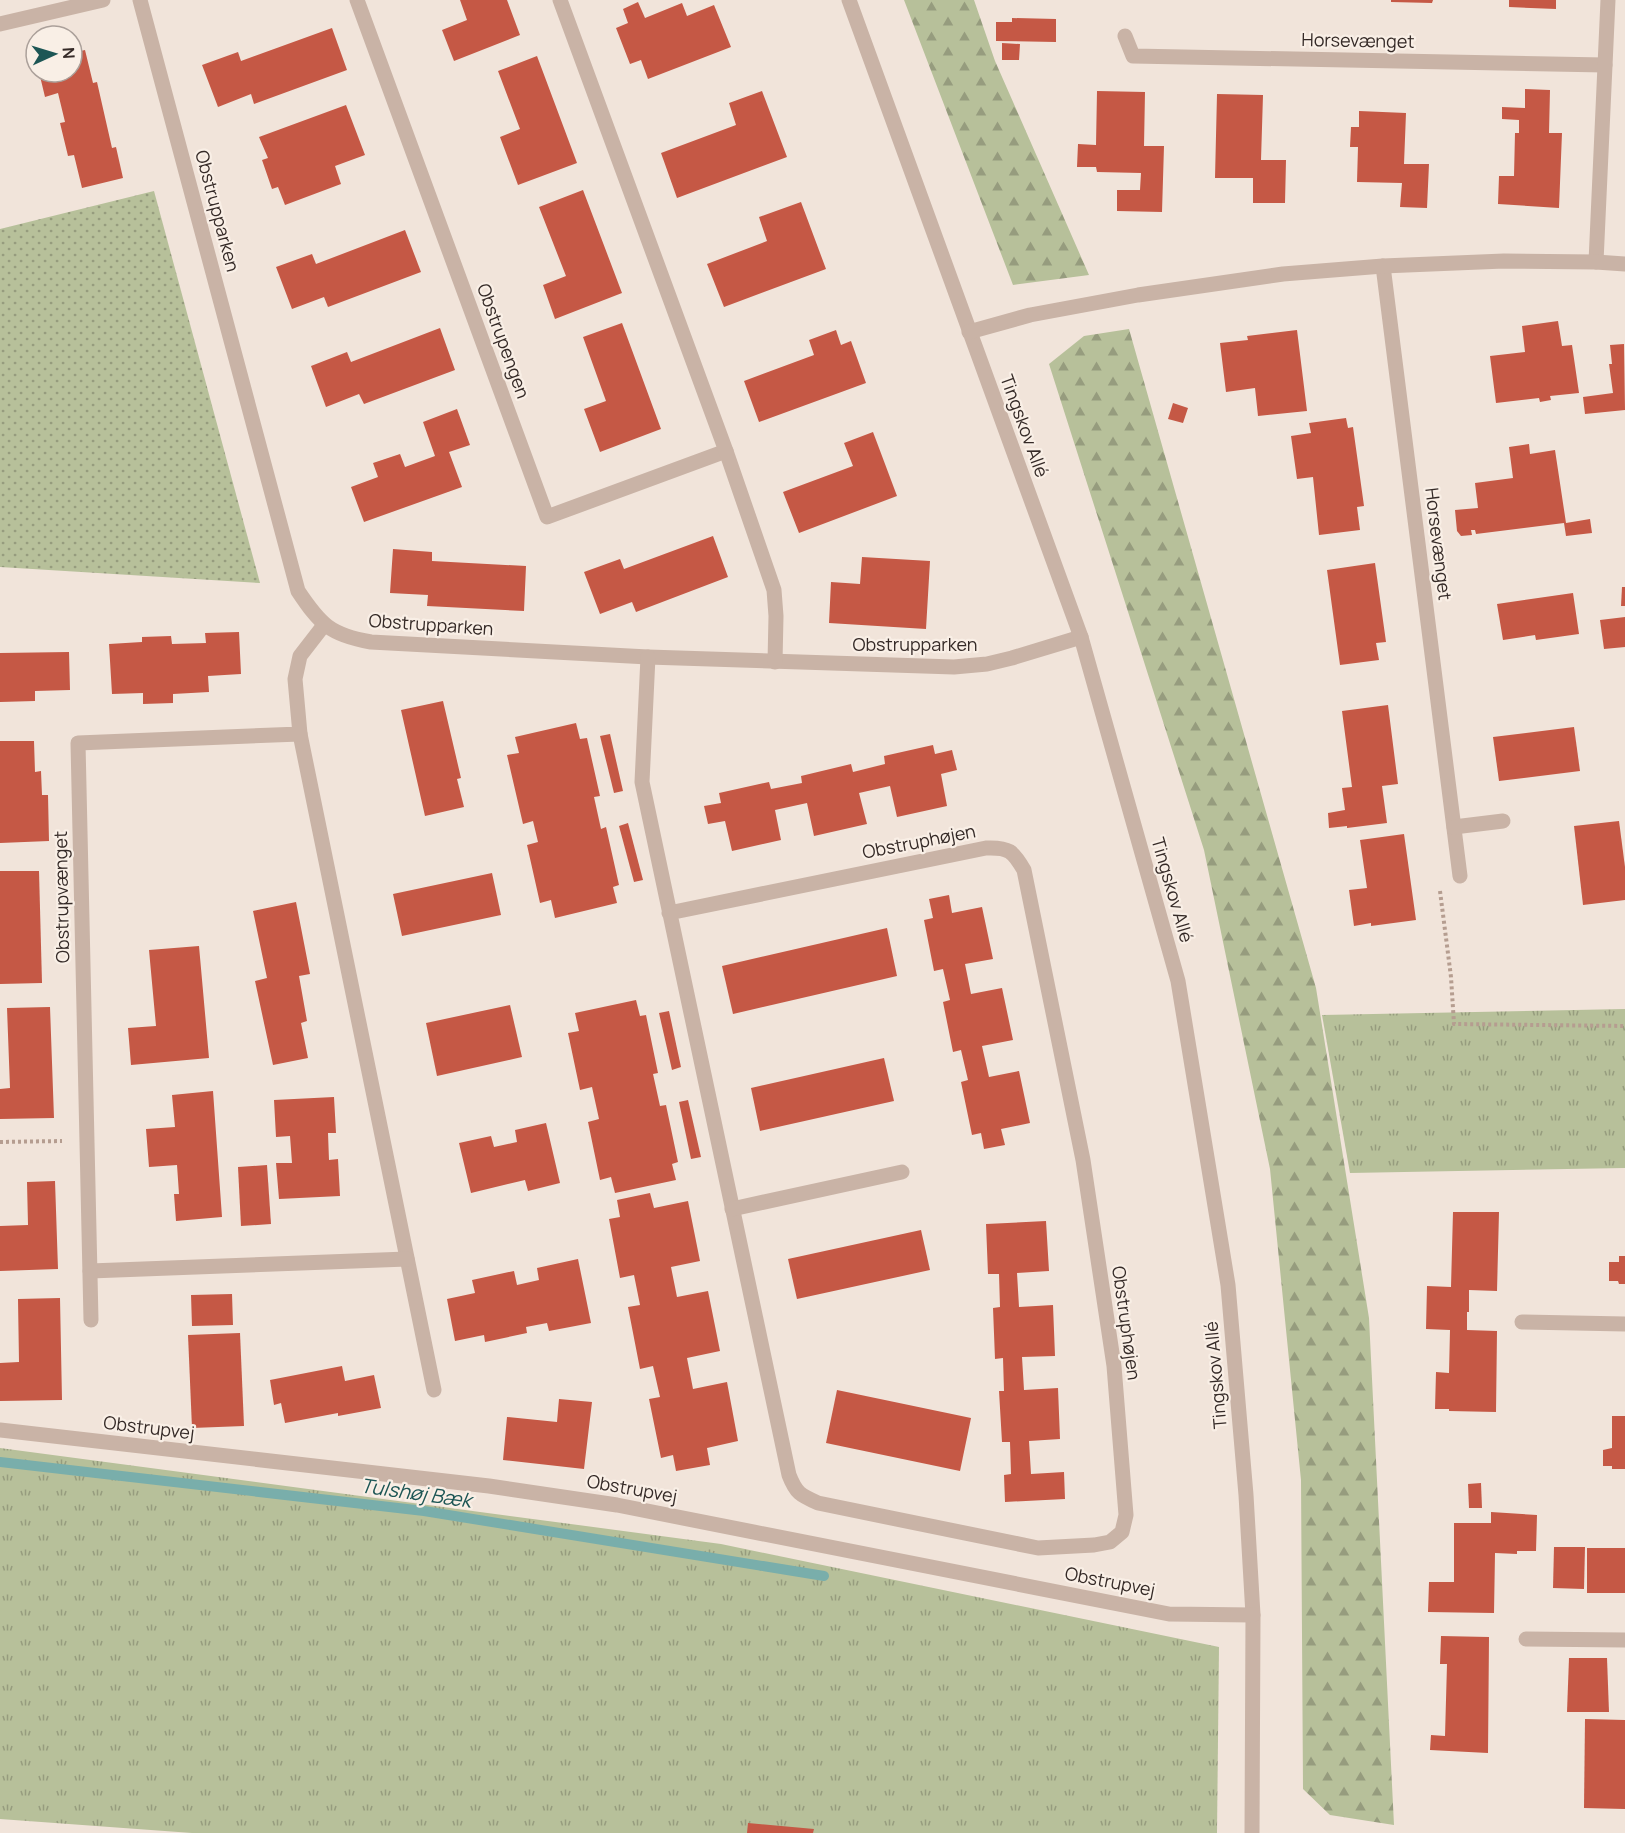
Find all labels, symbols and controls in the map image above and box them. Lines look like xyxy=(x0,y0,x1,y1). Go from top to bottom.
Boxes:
north arrow xyxy=(24,24,84,84)
street label: Horsevænget xyxy=(1301,27,1415,53)
text: N xyxy=(58,46,80,59)
street label: Obstrupparken xyxy=(190,147,246,274)
street label: Obstrupengen xyxy=(472,280,536,401)
street label: Tingskov Allé xyxy=(995,371,1055,480)
street label: Horsevænget xyxy=(1420,486,1458,601)
street label: Obstrupparken xyxy=(368,608,494,640)
street label: Obstrupparken xyxy=(853,632,977,656)
street label: Obstruphøjen xyxy=(860,818,977,864)
street label: Obstrupvænget xyxy=(48,831,74,963)
street label: Tingskov Allé xyxy=(1147,835,1199,945)
street label: Obstruphøjen xyxy=(1107,1264,1147,1381)
street label: Tingskov Allé xyxy=(1198,1320,1232,1430)
street label: Obstrupvej xyxy=(102,1410,196,1444)
street label: Obstrupvej xyxy=(585,1468,679,1508)
water label: Tulshøj Bæk xyxy=(359,1471,476,1514)
street label: Obstrupvej xyxy=(1063,1561,1157,1602)

